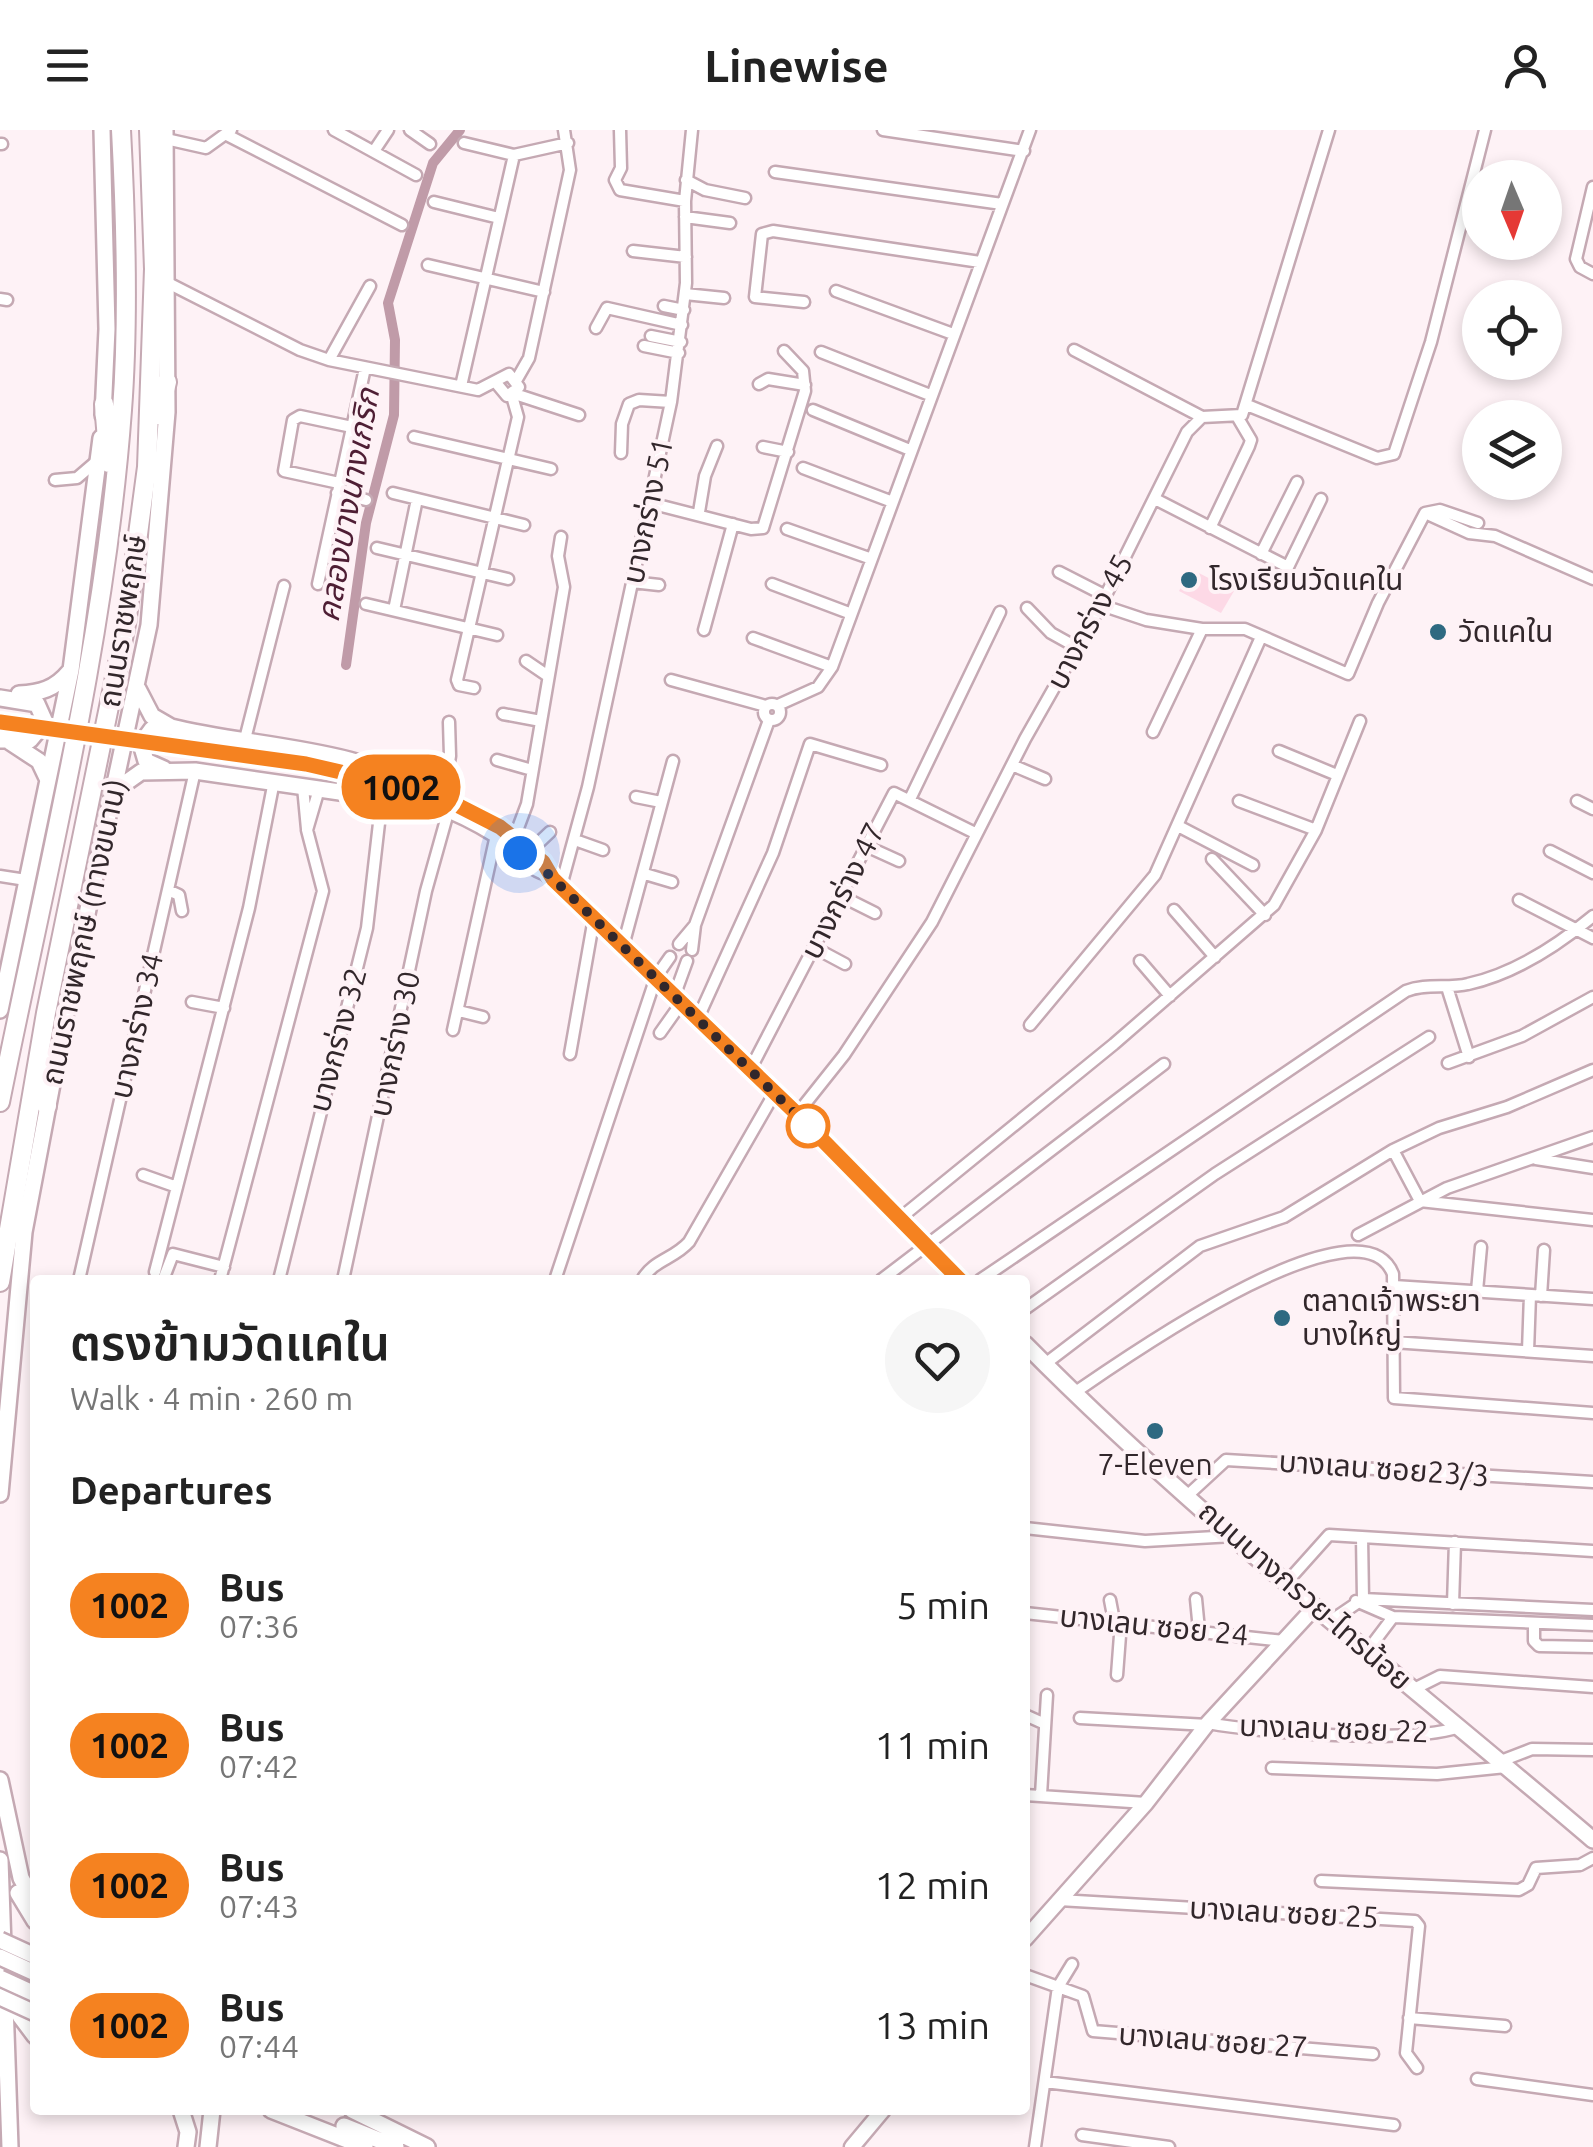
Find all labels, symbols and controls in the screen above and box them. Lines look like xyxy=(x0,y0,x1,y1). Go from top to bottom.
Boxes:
icon: menu xyxy=(40,38,95,93)
icon: person xyxy=(1498,38,1553,93)
text: Linewise xyxy=(704,40,889,91)
north arrow xyxy=(1462,160,1562,260)
map controls xyxy=(1462,160,1562,500)
button: locate xyxy=(1462,280,1562,380)
water label: คลองบางนางเกริก xyxy=(309,384,386,624)
button: layers xyxy=(1462,400,1562,500)
street label: บางกร่าง 51 xyxy=(615,435,679,587)
street label: ถนนราชพฤกษ์ xyxy=(92,532,152,710)
street label: บางกร่าง 45 xyxy=(1039,548,1139,695)
place label: โรงเรียนวัดแคใน xyxy=(1209,562,1403,596)
marker: โรงเรียนวัดแคใน xyxy=(1178,569,1200,591)
place label: วัดแคใน xyxy=(1458,614,1553,648)
marker: วัดแคใน xyxy=(1427,621,1449,643)
line badge: 1002 xyxy=(331,754,471,820)
text: 1002 xyxy=(362,767,440,807)
street label: ถนนราชพฤกษ์ (ทางขนาน) xyxy=(34,776,132,1088)
street label: บางกร่าง 47 xyxy=(793,817,891,964)
your location xyxy=(495,828,545,878)
street label: บางกร่าง 34 xyxy=(103,950,169,1102)
street label: บางกร่าง 32 xyxy=(301,964,373,1116)
street label: บางกร่าง 30 xyxy=(362,968,426,1120)
unlabelled marker xyxy=(787,1105,829,1147)
place label: ตลาดเจ้าพระยา บางใหญ่ xyxy=(1302,1283,1481,1351)
marker: ตลาดเจ้าพระยา บางใหญ่ xyxy=(1271,1307,1293,1329)
button: heart xyxy=(885,1308,990,1413)
text: ตรงข้ามวัดแคใน xyxy=(70,1315,390,1369)
text: Walk · 4 min · 260 m xyxy=(70,1380,353,1416)
marker: 7-Eleven xyxy=(1144,1420,1166,1442)
street label: บางเลน ซอย23/3 xyxy=(1278,1444,1490,1492)
place label: 7-Eleven xyxy=(1097,1447,1213,1481)
text: Departures xyxy=(70,1469,272,1511)
street label: ถนนบางกรวย-ไทรน้อย xyxy=(1192,1494,1419,1697)
text: Bus xyxy=(219,1566,284,1608)
text: 5 min xyxy=(896,1584,990,1626)
text: 1002 xyxy=(90,1585,169,1625)
street label: บางเลน ซอย 24 xyxy=(1058,1598,1250,1652)
text: 07:36 xyxy=(219,1608,299,1644)
text: Bus xyxy=(219,1706,284,1748)
street label: บางเลน ซอย 22 xyxy=(1239,1708,1429,1748)
text: 11 min xyxy=(875,1724,990,1766)
text: 1002 xyxy=(90,1725,169,1765)
text: 07:42 xyxy=(219,1748,299,1784)
text: Bus xyxy=(219,1846,284,1888)
text: 12 min xyxy=(875,1864,990,1906)
text: 1002 xyxy=(90,1865,169,1905)
text: 07:43 xyxy=(219,1888,299,1924)
street label: บางเลน ซอย 25 xyxy=(1188,1890,1380,1934)
text: Bus xyxy=(219,1986,284,2028)
text: 13 min xyxy=(875,2004,990,2046)
text: 1002 xyxy=(90,2005,169,2045)
street label: บางเลน ซอย 27 xyxy=(1117,2016,1309,2064)
text: 07:44 xyxy=(219,2028,299,2064)

